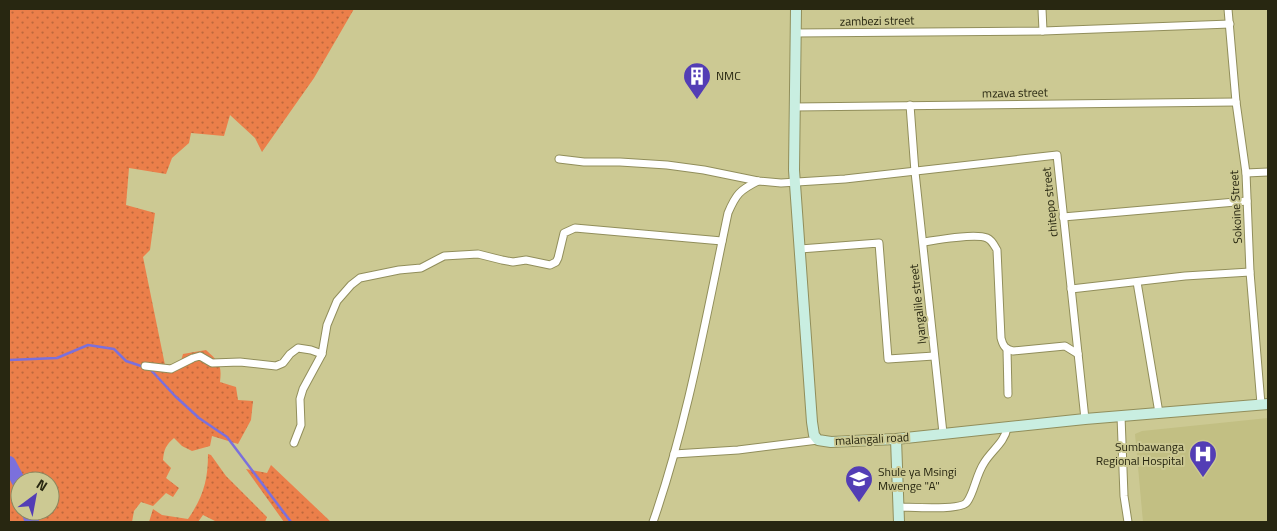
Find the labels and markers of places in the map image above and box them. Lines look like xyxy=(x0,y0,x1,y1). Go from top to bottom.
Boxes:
building icon: NMC xyxy=(682,61,712,100)
place label: NMC xyxy=(716,66,741,85)
place label: Sumbawanga Regional Hospital xyxy=(1096,437,1184,470)
hospital icon: Sumbawanga Regional Hospital xyxy=(1188,439,1218,478)
place label: Shule ya Msingi Mwenge "A" xyxy=(878,462,957,495)
school or university icon: Shule ya Msingi Mwenge "A" xyxy=(844,464,874,503)

